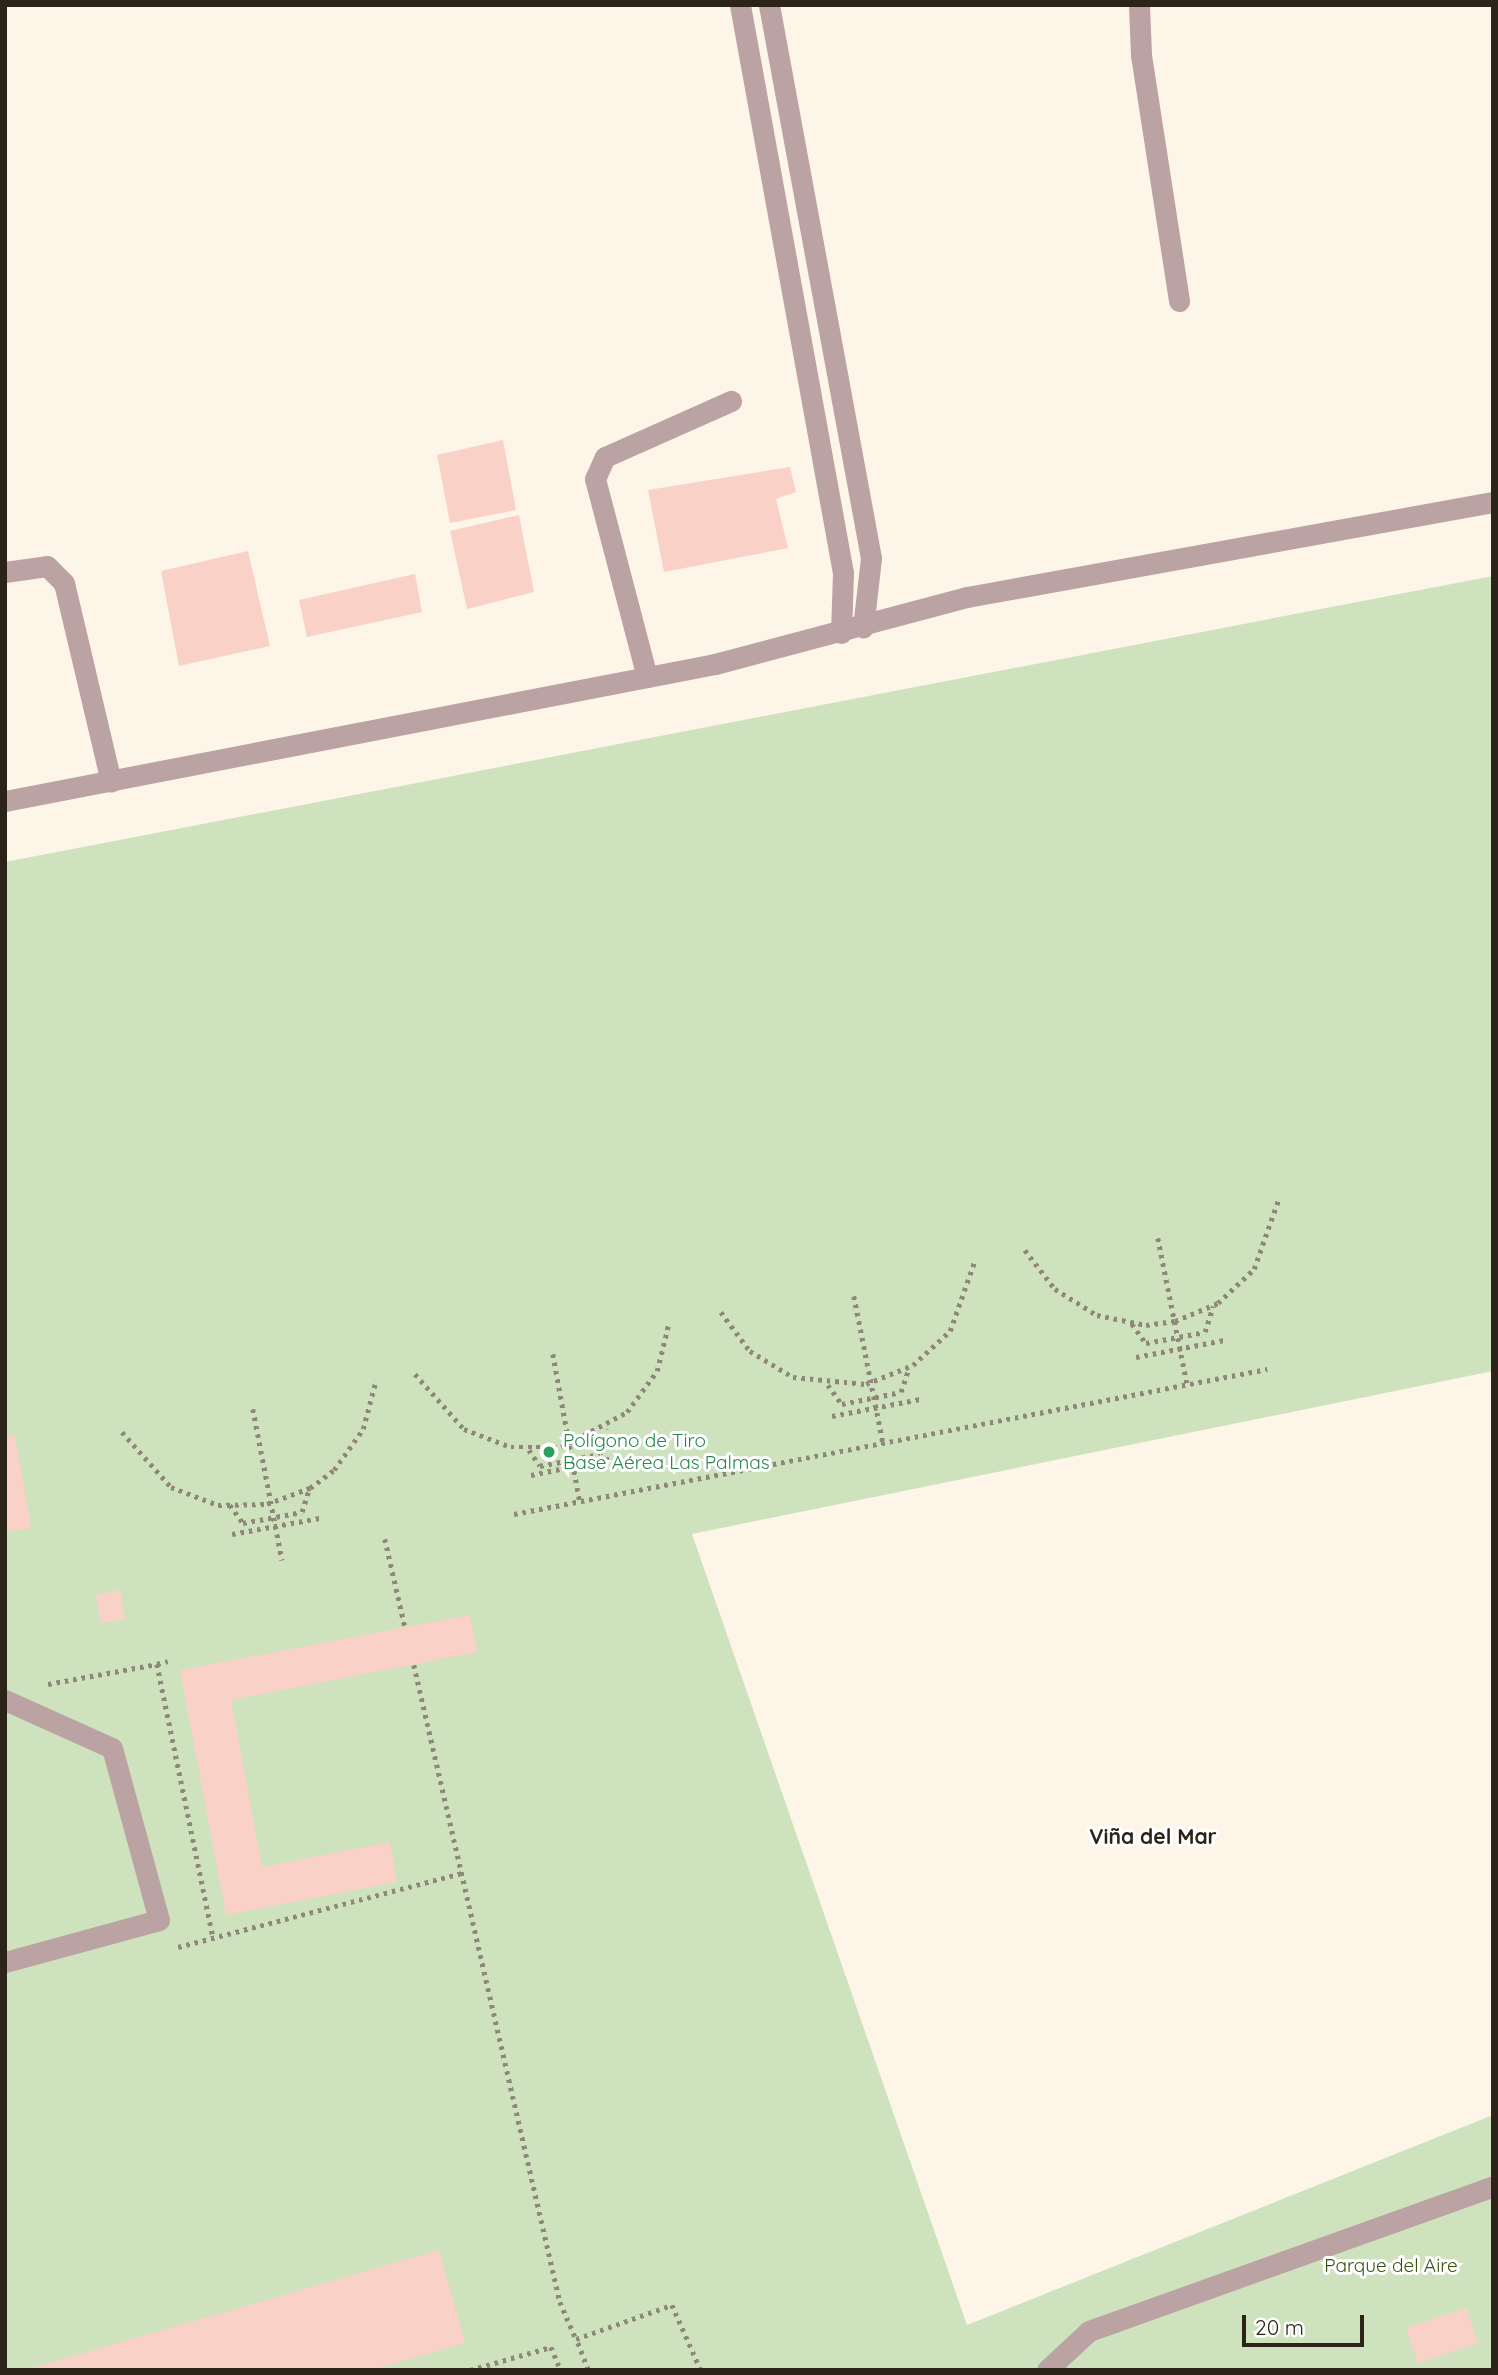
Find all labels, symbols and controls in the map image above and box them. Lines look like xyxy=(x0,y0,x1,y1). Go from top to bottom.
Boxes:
place label: Polígono de Tiro Base Aérea Las Palmas xyxy=(563,1430,770,1474)
marker: Polígono de Tiro Base Aérea Las Palmas xyxy=(541,1444,557,1460)
district label: Viña del Mar xyxy=(1089,1823,1217,1849)
park label: Parque del Aire xyxy=(1324,2255,1458,2277)
scale bar xyxy=(1246,2302,1368,2346)
text: 20 m xyxy=(1255,2314,1304,2340)

